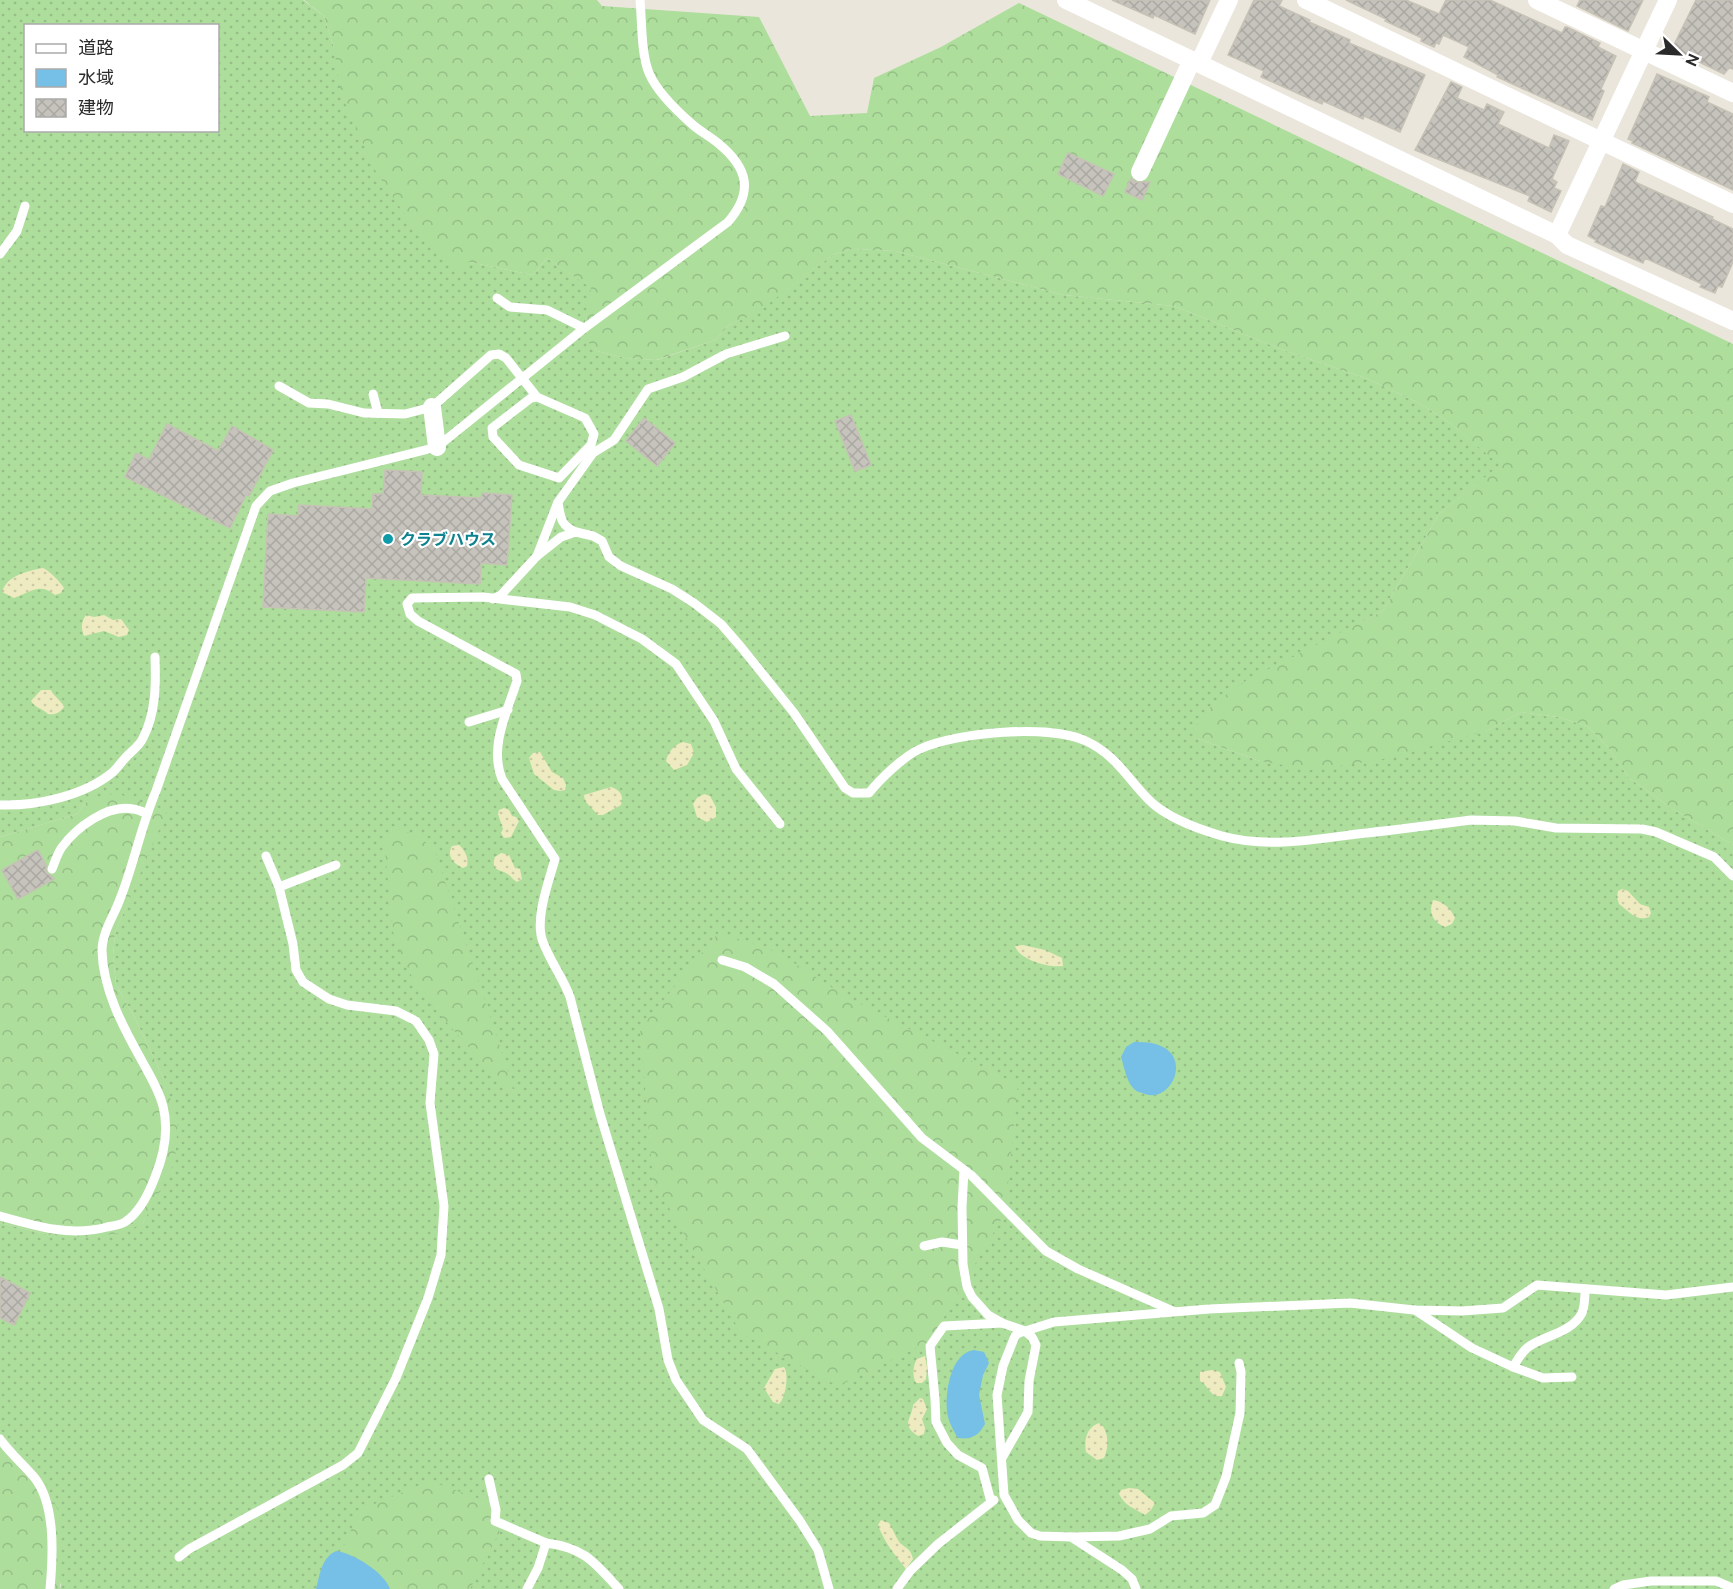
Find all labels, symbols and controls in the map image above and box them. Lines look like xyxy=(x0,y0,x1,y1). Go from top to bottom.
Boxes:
legend xyxy=(24,24,219,132)
north arrow xyxy=(1649,24,1709,84)
text: 道路 xyxy=(78,37,114,57)
text: N xyxy=(1682,51,1703,69)
text: 水域 xyxy=(78,67,114,87)
text: 建物 xyxy=(78,97,114,117)
place label: クラブハウス xyxy=(400,530,496,548)
marker: クラブハウス xyxy=(381,532,395,546)

